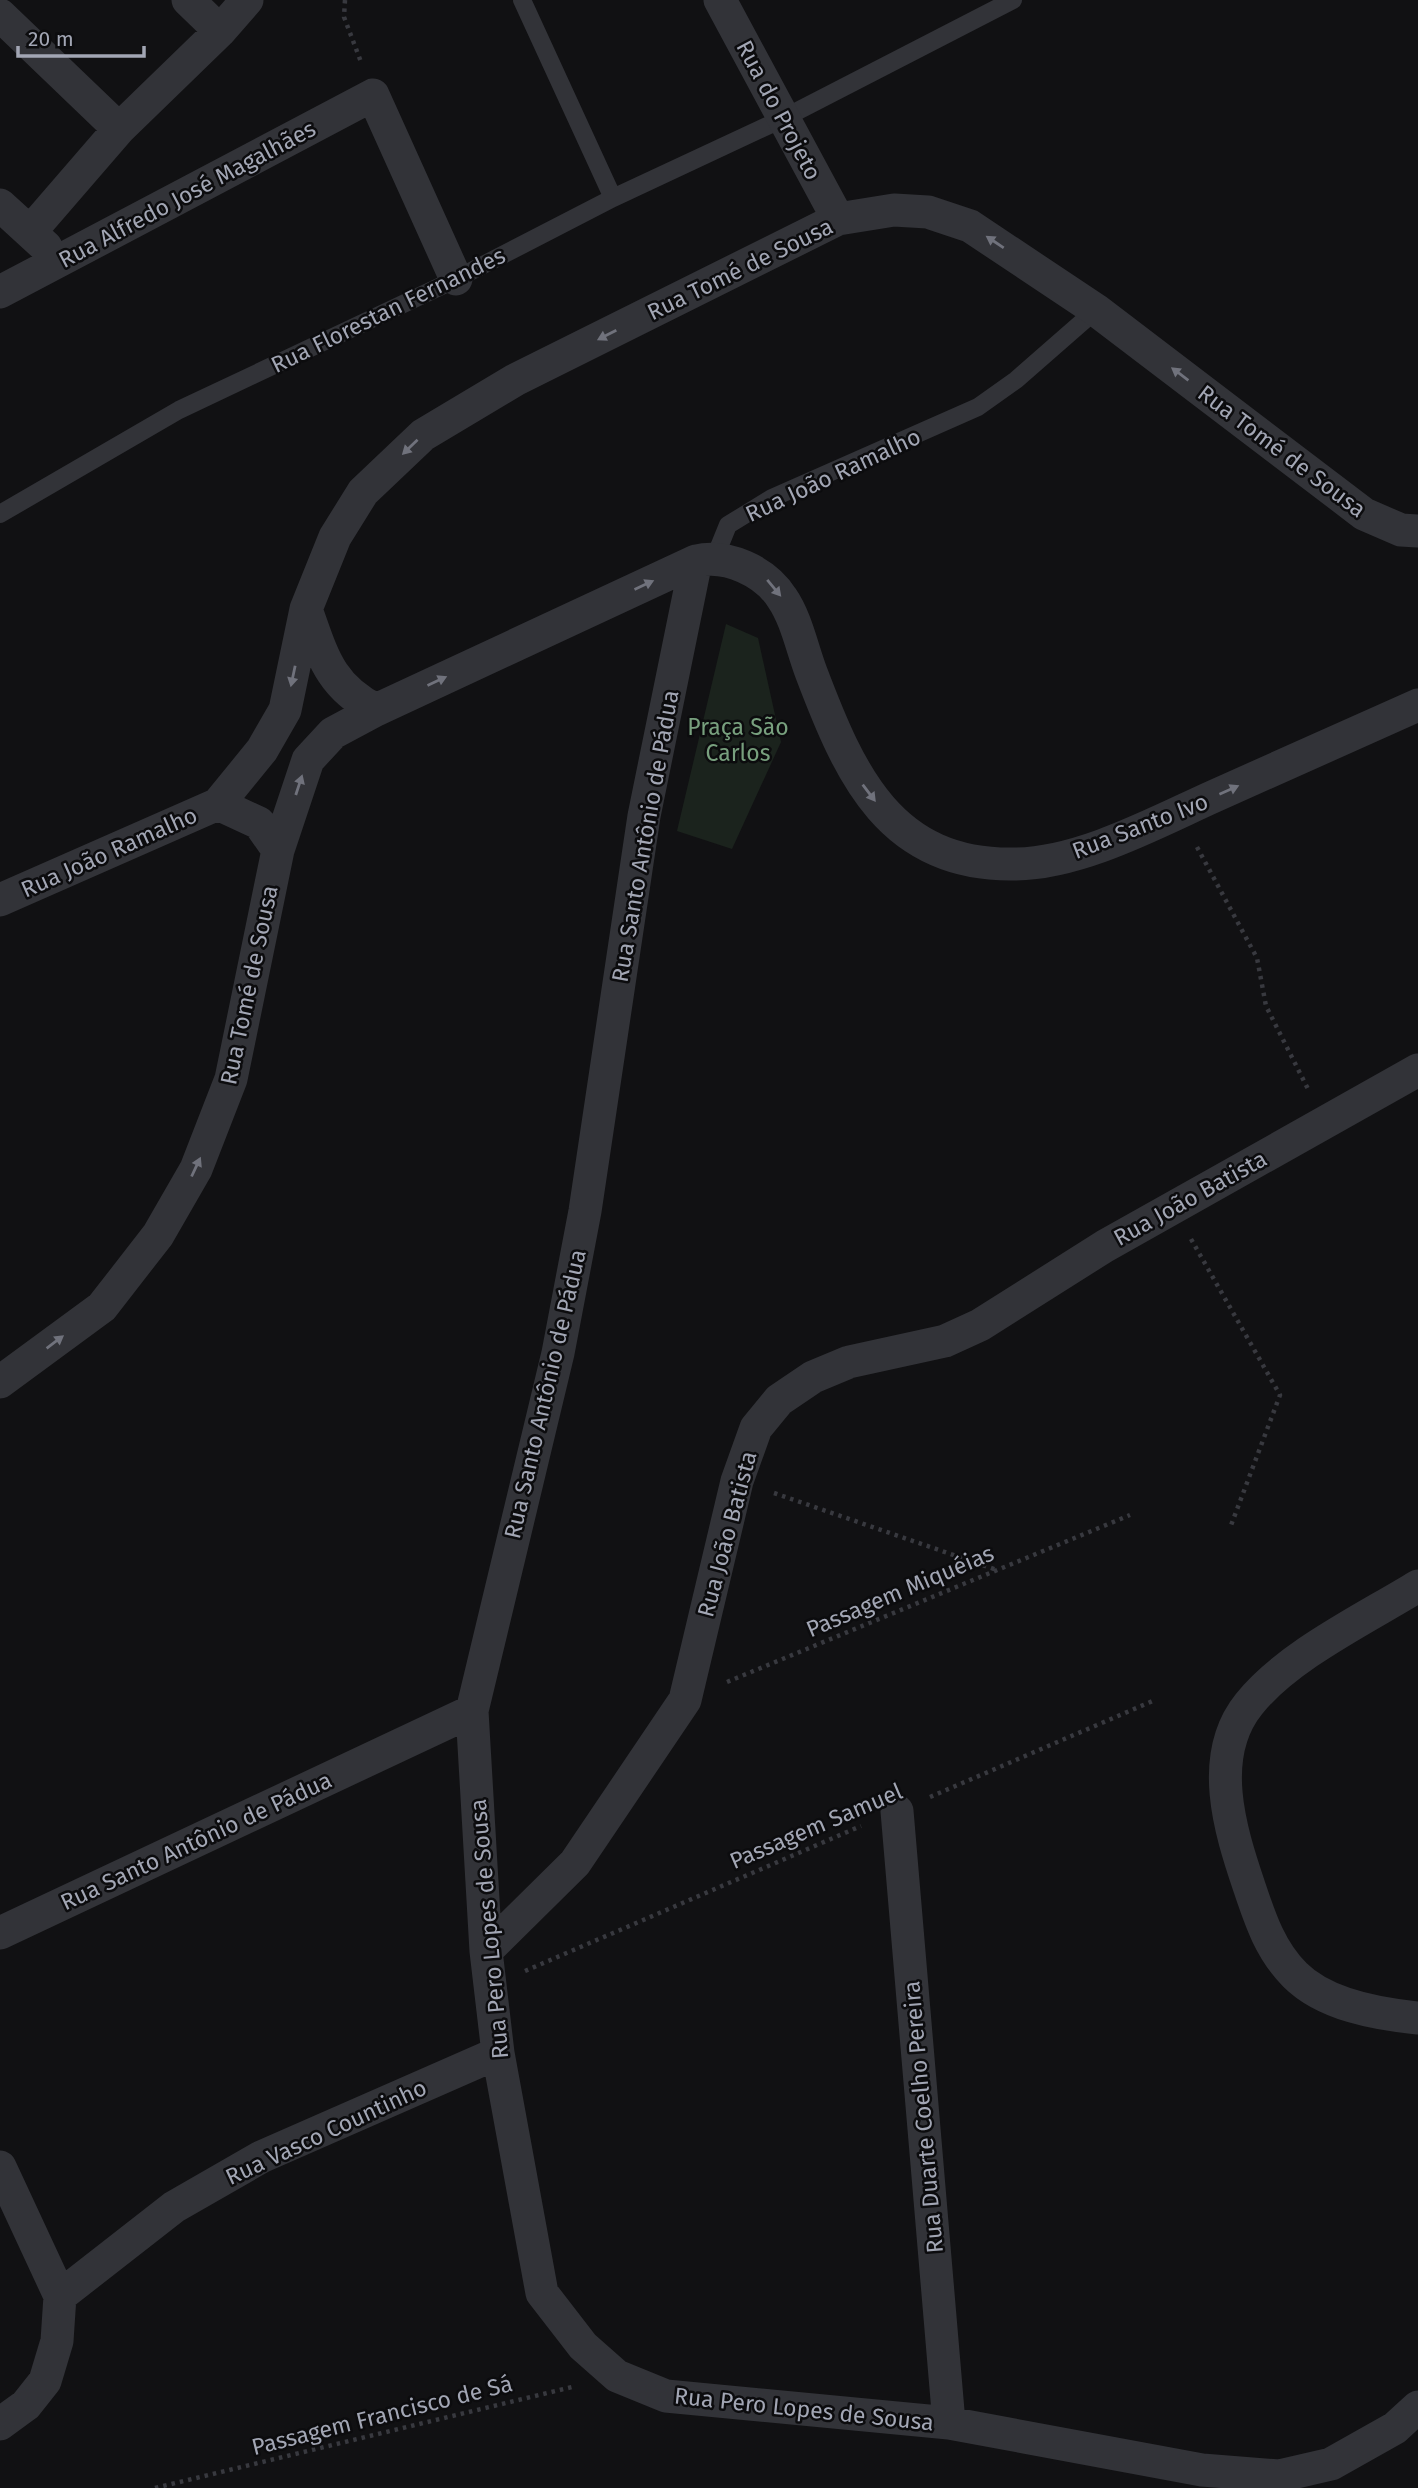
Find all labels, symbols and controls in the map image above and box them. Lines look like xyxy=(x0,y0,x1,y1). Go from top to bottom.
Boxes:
scale bar xyxy=(18,14,144,58)
text: 20 m xyxy=(28,26,74,52)
street label: Rua do Projeto xyxy=(730,35,828,185)
street label: Rua Alfredo José Magalhães xyxy=(54,114,320,274)
street label: Rua Tomé de Sousa xyxy=(643,212,837,326)
one-way arrow xyxy=(986,235,1004,249)
street label: Rua Florestan Fernandes xyxy=(266,241,510,379)
one-way arrow xyxy=(597,329,617,340)
one-way arrow xyxy=(1171,368,1189,382)
street label: Rua Tomé de Sousa xyxy=(1192,379,1372,523)
street label: Rua João Ramalho xyxy=(741,422,925,528)
one-way arrow xyxy=(402,439,419,455)
one-way arrow xyxy=(634,579,654,591)
one-way arrow xyxy=(766,579,781,596)
one-way arrow xyxy=(288,665,299,687)
one-way arrow xyxy=(427,675,448,686)
street label: Rua Santo Antônio de Pádua xyxy=(606,688,684,984)
park label: Praça São Carlos xyxy=(687,713,789,767)
one-way arrow xyxy=(295,774,305,795)
one-way arrow xyxy=(862,784,876,802)
one-way arrow xyxy=(1219,784,1240,795)
street label: Rua Santo Ivo xyxy=(1068,787,1212,865)
street label: Rua João Ramalho xyxy=(17,801,201,903)
street label: Rua Tomé de Sousa xyxy=(214,883,284,1087)
street label: Rua João Batista xyxy=(1108,1144,1272,1252)
one-way arrow xyxy=(190,1157,201,1177)
street label: Rua Santo Antônio de Pádua xyxy=(498,1247,592,1541)
one-way arrow xyxy=(46,1336,64,1350)
street label: Rua João Batista xyxy=(691,1448,763,1620)
street label: Passagem Miquéias xyxy=(802,1539,998,1643)
street label: Rua Santo Antônio de Pádua xyxy=(56,1766,336,1916)
street label: Passagem Samuel xyxy=(725,1777,907,1875)
street label: Rua Pero Lopes de Sousa xyxy=(464,1798,514,2060)
street label: Rua Duarte Coelho Pereira xyxy=(897,1980,949,2254)
street label: Rua Vasco Countinho xyxy=(221,2073,431,2191)
street label: Passagem Francisco de Sá xyxy=(249,2369,515,2461)
street label: Rua Pero Lopes de Sousa xyxy=(673,2381,935,2437)

